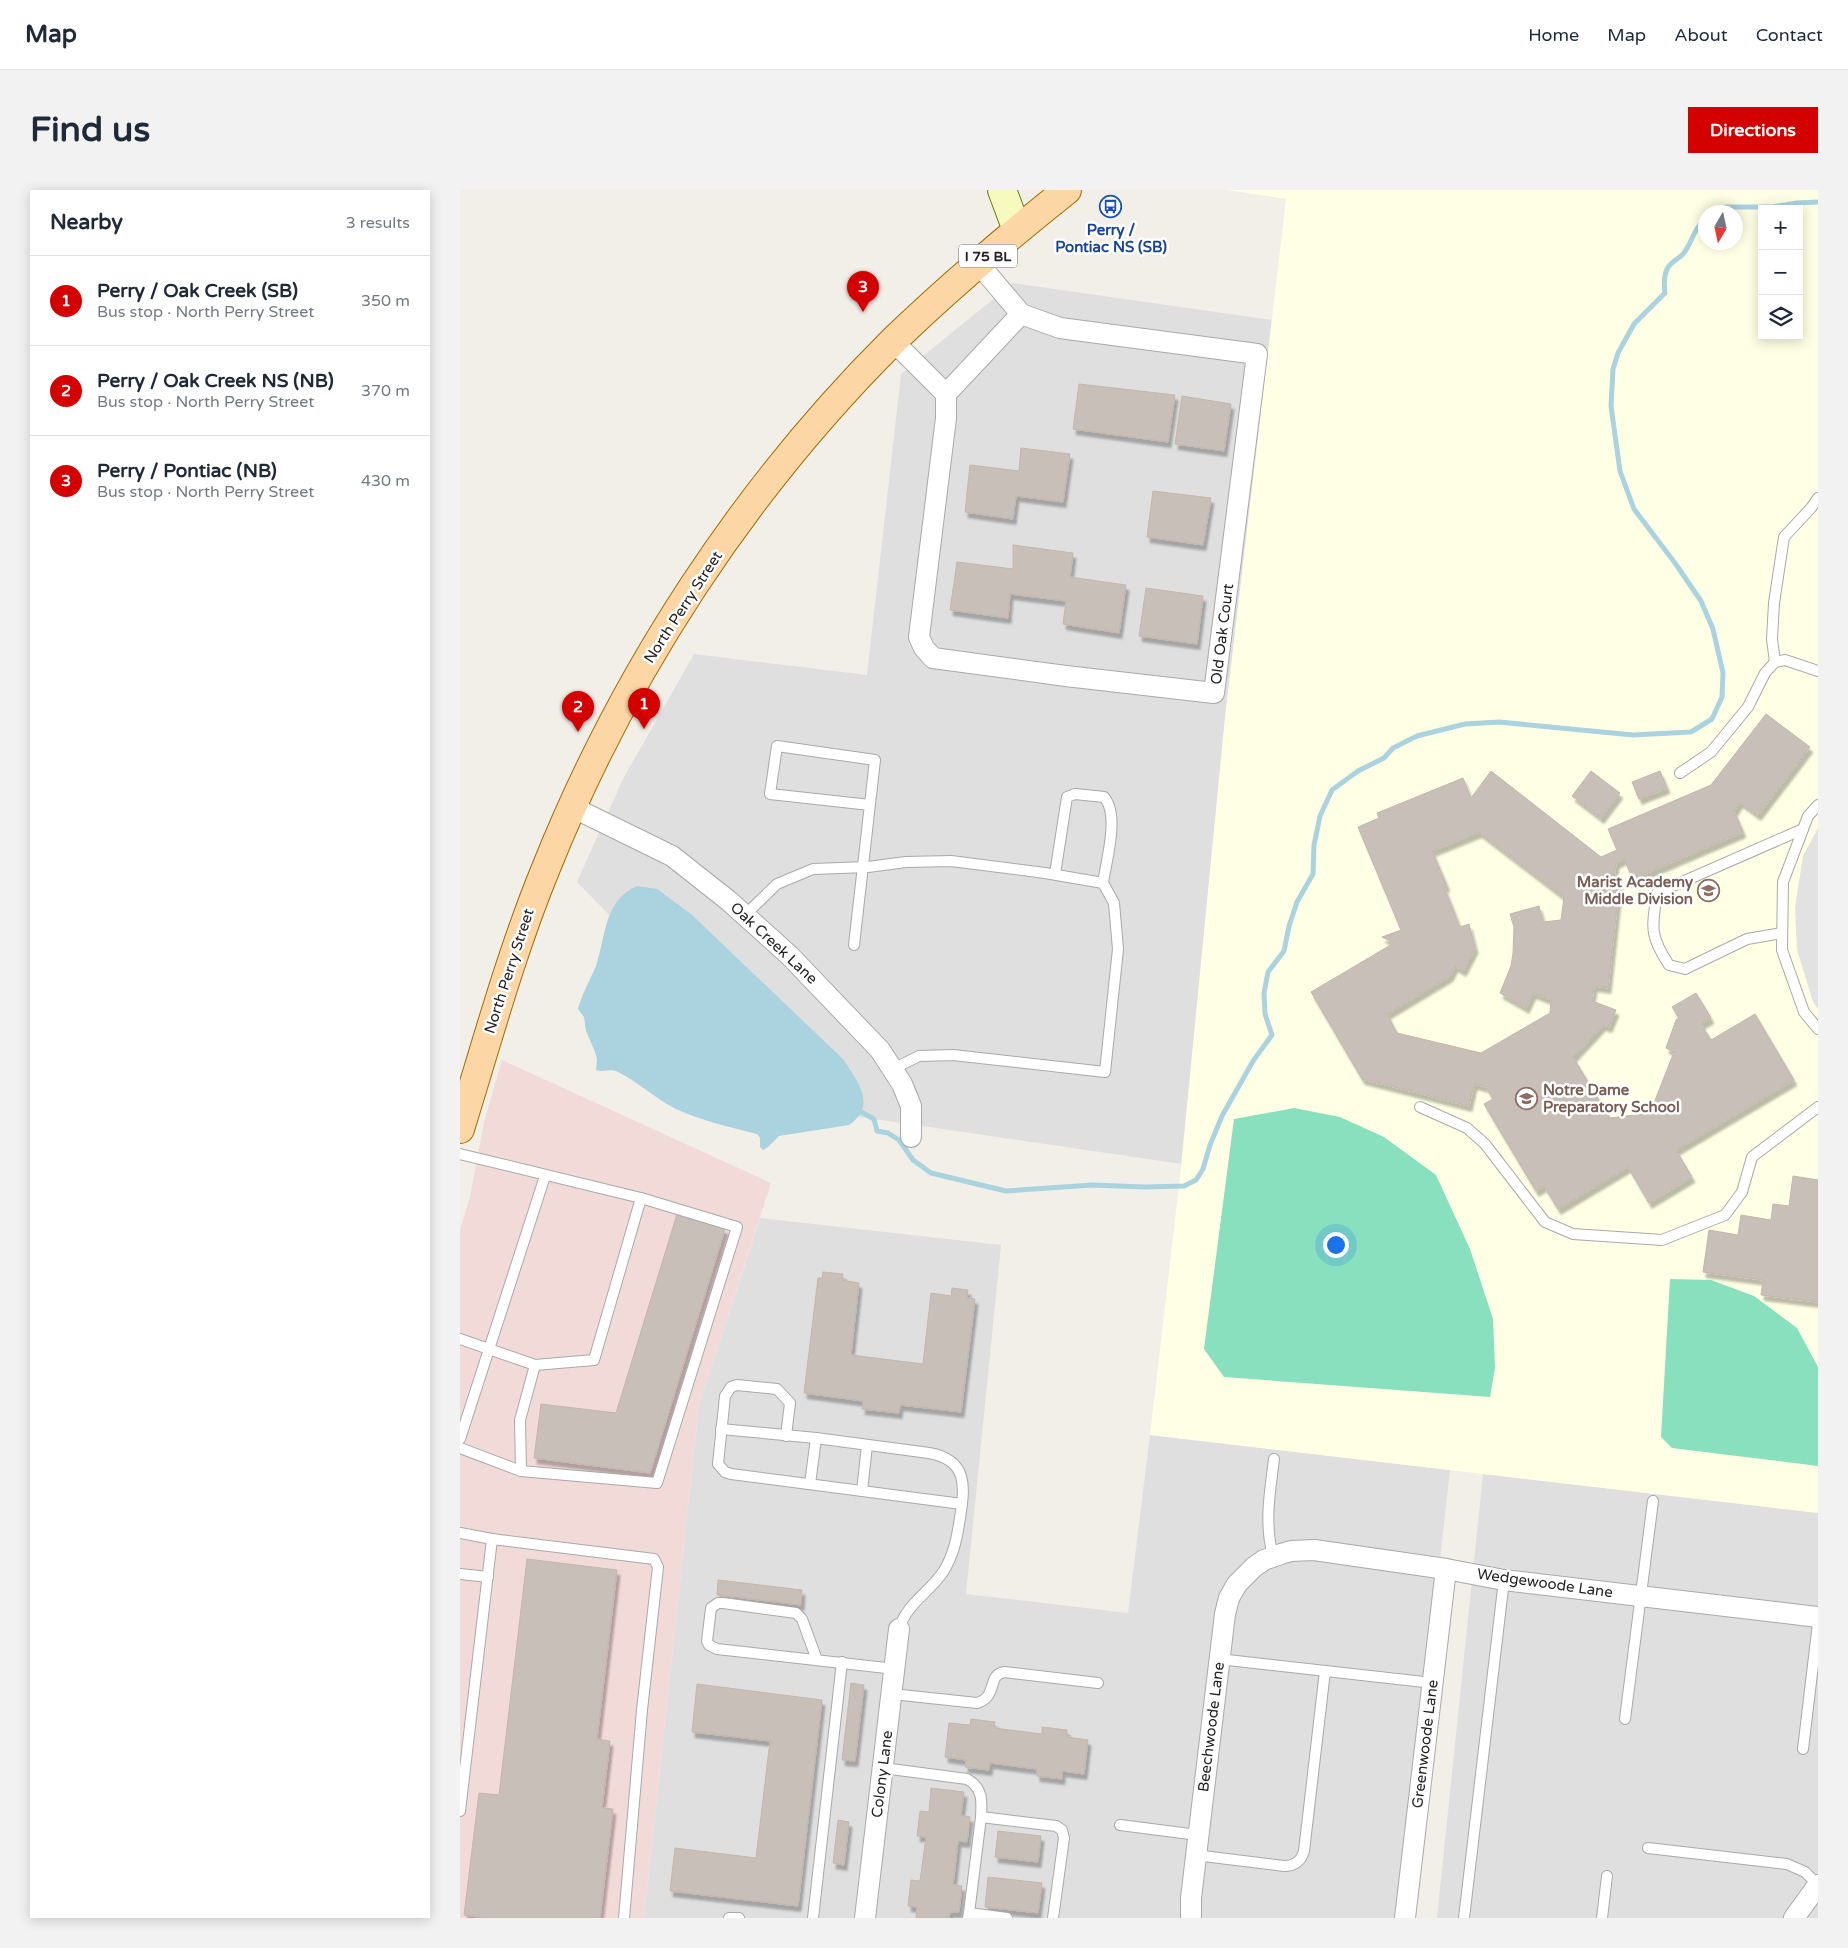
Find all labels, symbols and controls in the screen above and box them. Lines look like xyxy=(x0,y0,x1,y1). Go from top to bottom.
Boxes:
text: Map xyxy=(25,20,77,49)
text: Home xyxy=(1528,24,1579,46)
text: Map xyxy=(1607,24,1646,46)
text: About xyxy=(1674,24,1728,46)
text: Contact xyxy=(1756,24,1823,46)
button: Directions xyxy=(1688,107,1818,153)
text: Find us xyxy=(30,109,150,151)
bus stop icon: Perry / Pontiac NS (SB) xyxy=(1099,195,1123,219)
north arrow xyxy=(1698,205,1743,250)
map controls xyxy=(1758,205,1803,340)
button: + xyxy=(1758,205,1803,250)
text: Nearby xyxy=(50,210,123,235)
text: 3 results xyxy=(346,213,410,233)
place label: Perry / Pontiac NS (SB) xyxy=(1055,221,1167,256)
road number: I 75 BL xyxy=(959,244,1017,268)
button: − xyxy=(1758,250,1803,295)
pin: 3 xyxy=(847,271,879,312)
text: Perry / Oak Creek (SB) xyxy=(97,280,298,302)
text: 1 xyxy=(61,291,71,311)
text: 350 m xyxy=(361,291,410,311)
button: layers xyxy=(1758,295,1803,340)
text: Bus stop · North Perry Street xyxy=(97,302,314,322)
text: Perry / Oak Creek NS (NB) xyxy=(97,370,334,392)
text: 2 xyxy=(61,381,71,401)
text: 370 m xyxy=(361,381,410,401)
text: Bus stop · North Perry Street xyxy=(97,392,314,412)
text: Perry / Pontiac (NB) xyxy=(97,460,277,482)
text: 3 xyxy=(61,471,71,491)
text: 430 m xyxy=(361,471,410,491)
text: Bus stop · North Perry Street xyxy=(97,482,314,502)
street label: North Perry Street xyxy=(640,547,726,666)
street label: Old Oak Court xyxy=(1207,582,1237,686)
pin: 1 xyxy=(628,688,660,729)
pin: 2 xyxy=(562,691,594,732)
place label: Marist Academy Middle Division xyxy=(1577,873,1693,908)
school or university icon: Marist Academy Middle Division xyxy=(1697,879,1721,903)
street label: Oak Creek Lane xyxy=(727,898,821,988)
street label: North Perry Street xyxy=(480,906,538,1036)
place label: Notre Dame Preparatory School xyxy=(1543,1081,1680,1117)
school or university icon: Notre Dame Preparatory School xyxy=(1515,1087,1539,1111)
your location xyxy=(1323,1232,1349,1258)
street label: Wedgewoode Lane xyxy=(1476,1565,1614,1601)
street label: Beechwoode Lane xyxy=(1194,1661,1228,1793)
street label: Greenwoode Lane xyxy=(1408,1679,1442,1809)
street label: Colony Lane xyxy=(868,1729,896,1819)

